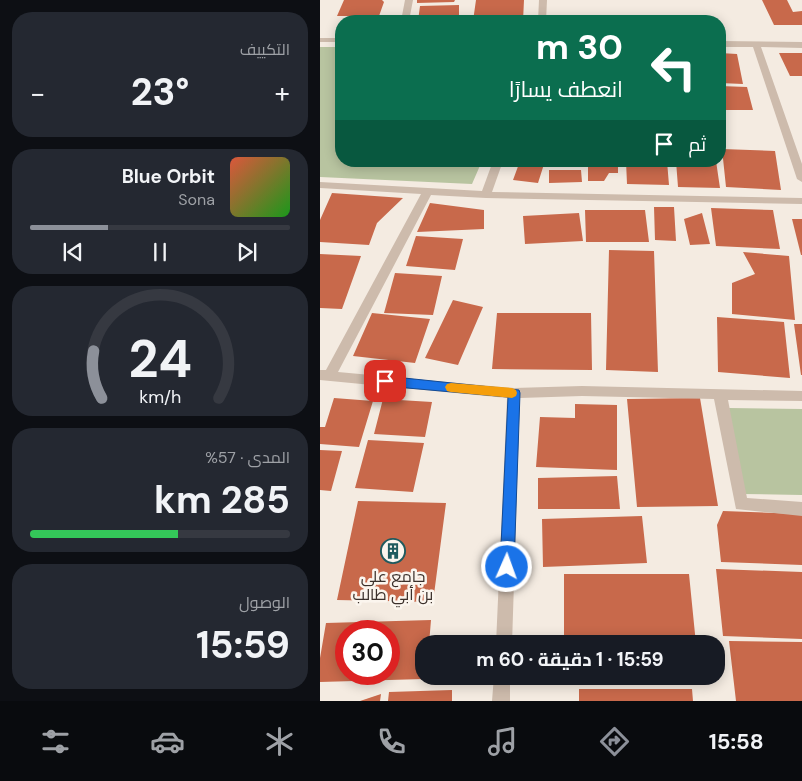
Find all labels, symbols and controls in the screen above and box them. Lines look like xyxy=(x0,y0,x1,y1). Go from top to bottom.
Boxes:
text: 30 m xyxy=(536,24,623,70)
icon: left xyxy=(641,35,706,100)
text: التكييف xyxy=(240,39,290,60)
text: 23° xyxy=(131,67,189,117)
text: − xyxy=(30,75,45,112)
text: + xyxy=(275,75,290,112)
text: انعطف يسارًا xyxy=(509,75,623,104)
icon: arrive xyxy=(650,130,678,158)
text: ثم xyxy=(688,132,706,157)
text: Blue Orbit xyxy=(122,164,215,189)
text: Sona xyxy=(178,189,215,210)
icon: previous xyxy=(59,238,87,266)
icon: pause xyxy=(146,238,174,266)
icon: next xyxy=(233,238,261,266)
text: 24 xyxy=(128,325,192,393)
pin xyxy=(364,360,406,402)
icon: arrive xyxy=(371,367,399,395)
text: km/h xyxy=(139,385,181,409)
text: المدى · 57% xyxy=(205,447,290,468)
text: 285 km xyxy=(154,475,290,525)
building icon: جامع علي بن أبي طالب xyxy=(380,538,406,564)
position arrow xyxy=(480,540,532,592)
place label: جامع علي بن أبي طالب xyxy=(353,566,433,608)
text: الوصول xyxy=(239,592,290,613)
text: 15:59 xyxy=(196,620,290,670)
speed limit sign: 30 xyxy=(335,620,400,685)
text: 15:59 · 1 دقيقة · 60 m xyxy=(476,647,664,672)
icon: filters xyxy=(38,724,73,759)
icon: car xyxy=(150,724,185,759)
icon: climate xyxy=(262,724,297,759)
icon: phone xyxy=(374,724,409,759)
icon: music xyxy=(485,724,520,759)
icon: directions xyxy=(597,724,632,759)
text: 15:58 xyxy=(709,727,764,756)

